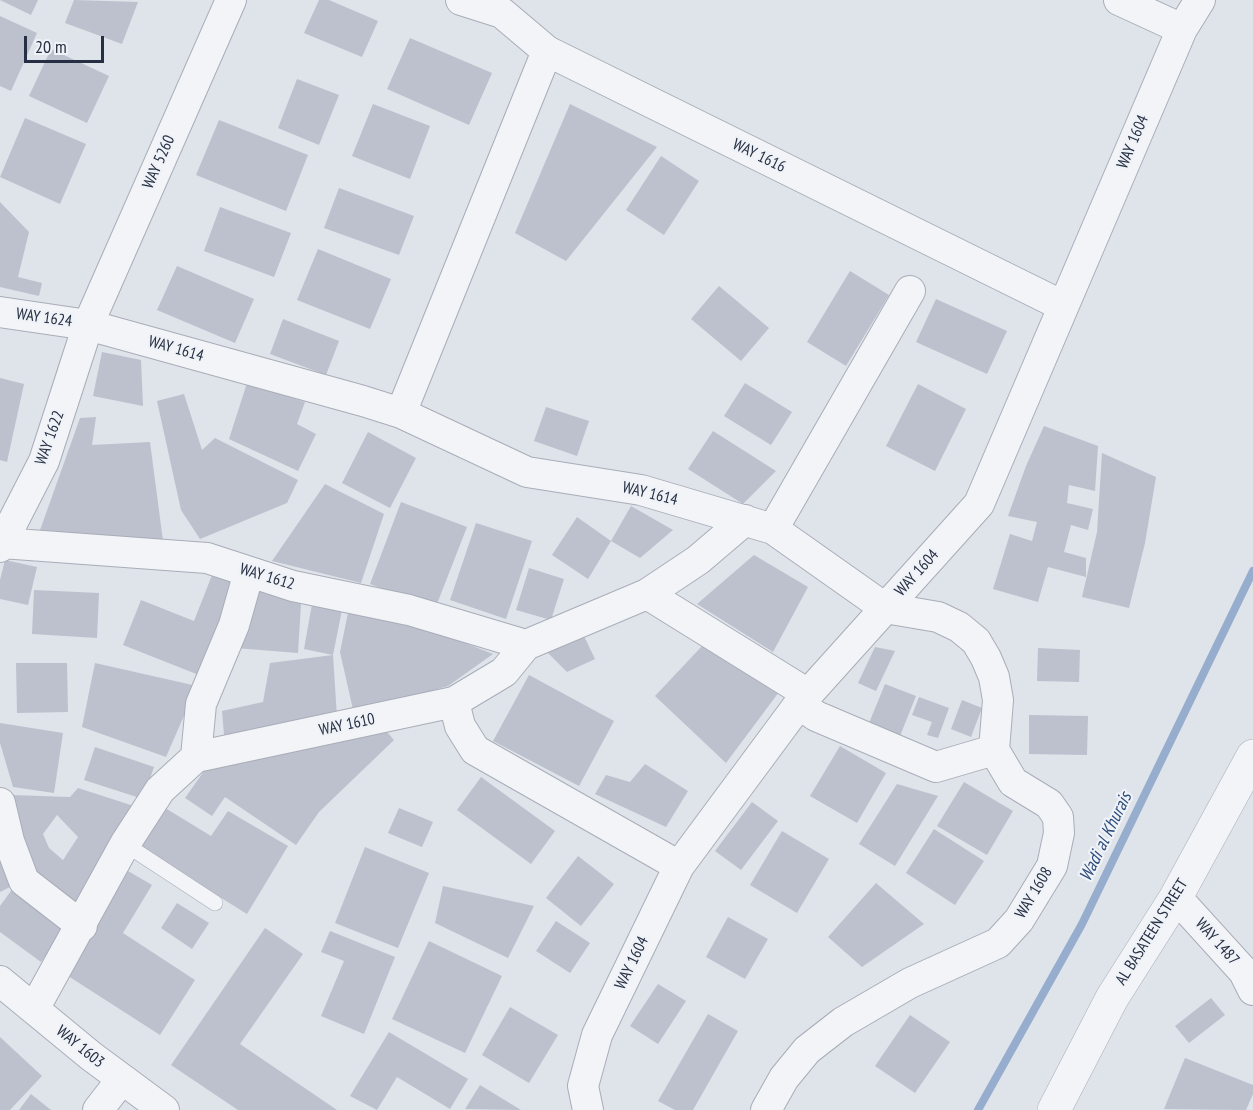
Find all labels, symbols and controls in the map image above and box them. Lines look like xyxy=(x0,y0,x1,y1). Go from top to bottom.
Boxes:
scale bar xyxy=(27,24,106,62)
text: 20 m xyxy=(35,35,67,58)
street label: WAY 1604 xyxy=(1113,112,1153,172)
street label: WAY 5260 xyxy=(139,132,179,192)
street label: WAY 1616 xyxy=(729,135,789,177)
street label: WAY 1624 xyxy=(15,305,73,331)
street label: WAY 1614 xyxy=(146,332,206,366)
street label: WAY 1622 xyxy=(31,408,69,468)
street label: WAY 1614 xyxy=(620,478,680,510)
street label: WAY 1604 xyxy=(891,546,943,600)
street label: WAY 1612 xyxy=(237,560,297,594)
street label: WAY 1610 xyxy=(317,710,377,740)
water label: Wadi al Khurais xyxy=(1075,789,1137,885)
street label: WAY 1608 xyxy=(1011,864,1057,922)
street label: AL BASATEEN STREET xyxy=(1112,875,1192,989)
street label: WAY 1487 xyxy=(1191,915,1243,969)
street label: WAY 1604 xyxy=(611,933,653,993)
street label: WAY 1603 xyxy=(52,1022,108,1072)

